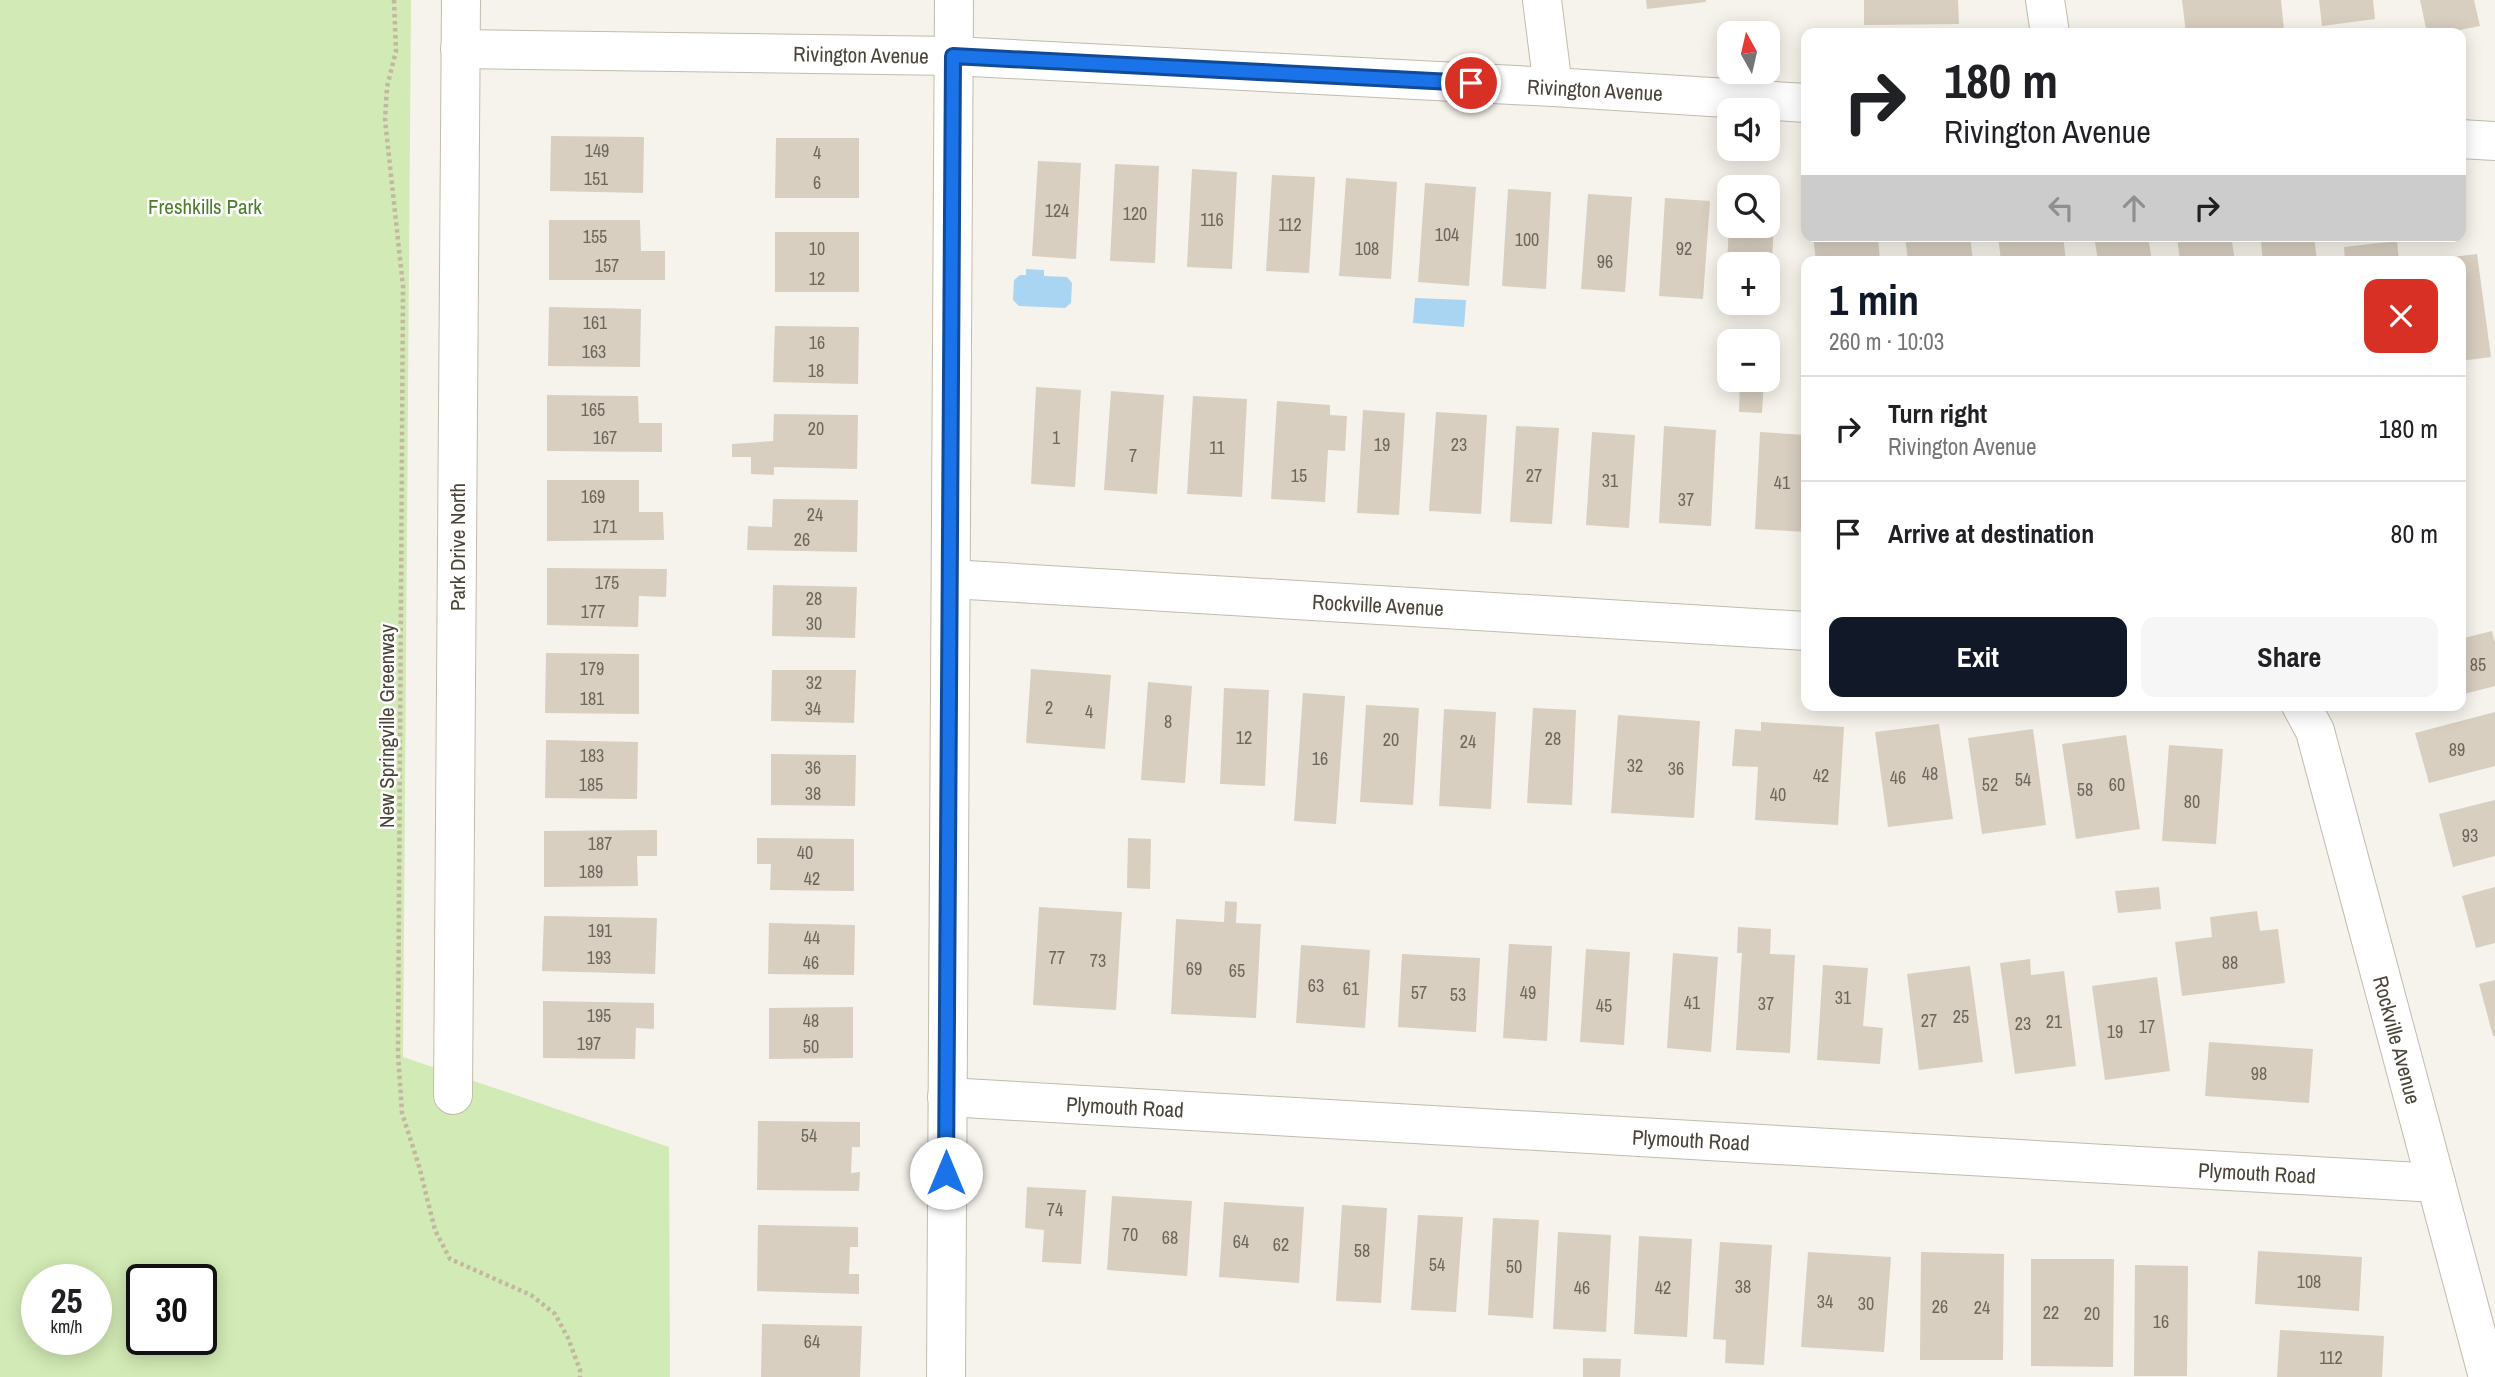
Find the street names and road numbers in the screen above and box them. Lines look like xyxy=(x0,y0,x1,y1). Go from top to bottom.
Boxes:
street label: Rivington Avenue xyxy=(793,39,929,71)
street label: Rivington Avenue xyxy=(1526,72,1664,108)
street label: Park Drive North xyxy=(443,483,472,611)
street label: Rockville Avenue xyxy=(1311,587,1445,623)
street label: New Springville Greenway xyxy=(372,624,401,828)
street label: Rockville Avenue xyxy=(2366,973,2428,1107)
street label: Plymouth Road xyxy=(1065,1089,1185,1125)
street label: Plymouth Road xyxy=(1631,1122,1751,1158)
street label: Plymouth Road xyxy=(2197,1155,2317,1191)

